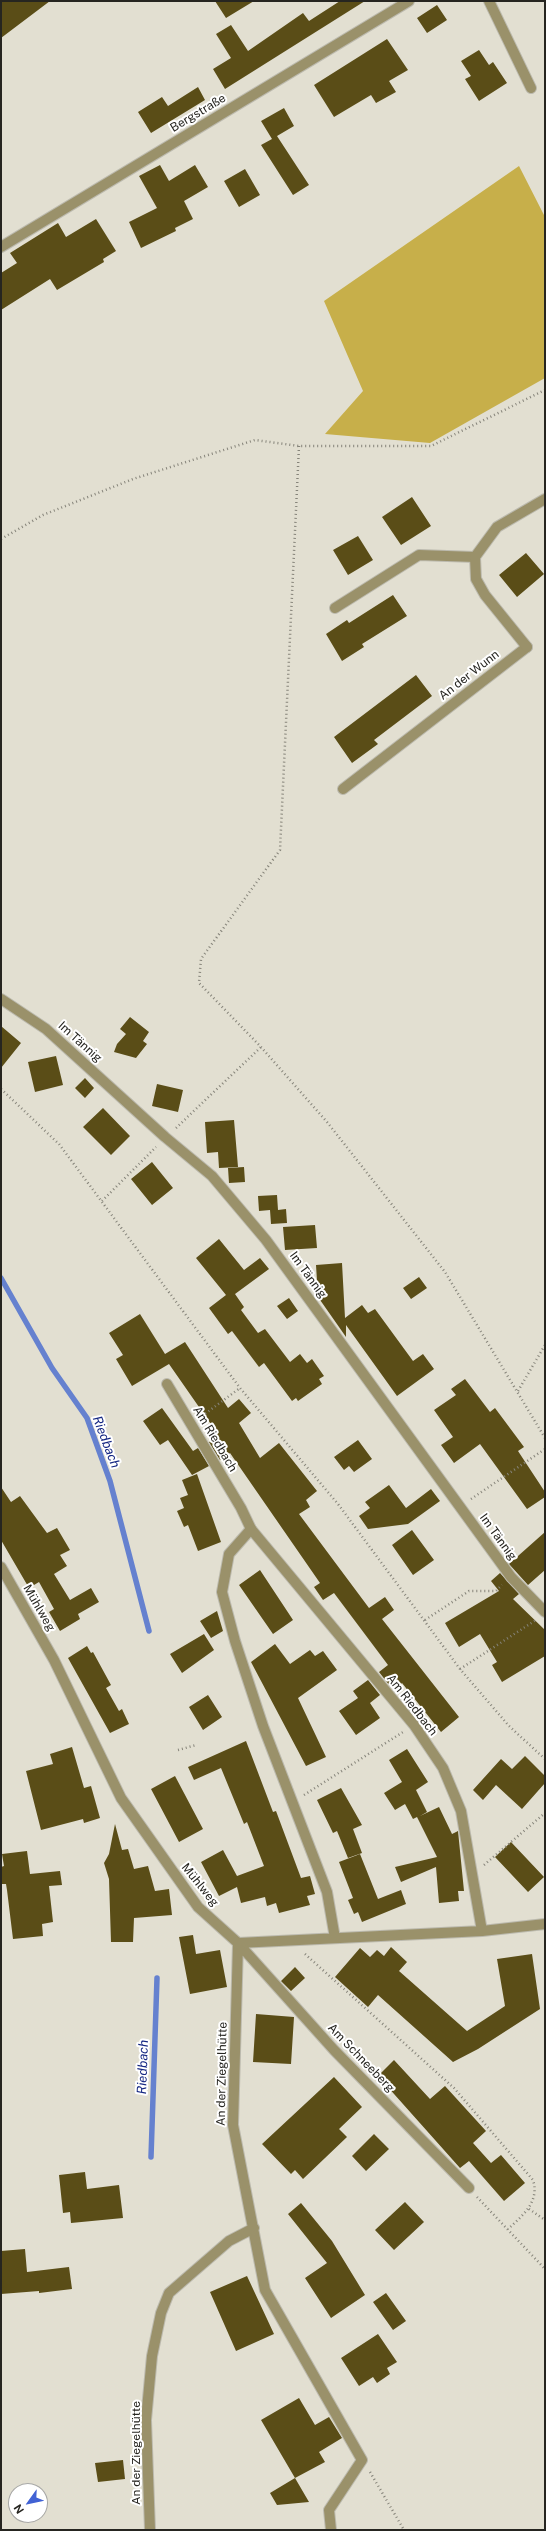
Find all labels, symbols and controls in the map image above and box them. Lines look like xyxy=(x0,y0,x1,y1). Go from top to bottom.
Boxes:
street label: Bergstraße xyxy=(168,91,228,135)
street label: An der Wunn xyxy=(436,647,502,703)
street label: Im Tännig xyxy=(55,1019,105,1065)
street label: Im Tännig xyxy=(286,1249,330,1301)
street label: Am Riedbach xyxy=(190,1404,240,1474)
water label: Riedbach xyxy=(89,1414,123,1470)
street label: Im Tännig xyxy=(476,1511,520,1563)
street label: Mühlweg xyxy=(20,1582,58,1634)
street label: Am Riedbach xyxy=(384,1671,440,1739)
street label: Mühlweg xyxy=(178,1860,222,1910)
street label: Am Schneeberg xyxy=(325,2021,397,2095)
street label: An der Ziegelhütte xyxy=(214,2022,230,2126)
water label: Riedbach xyxy=(134,2039,152,2095)
street label: An der Ziegelhütte xyxy=(129,2401,143,2505)
north arrow xyxy=(8,2483,48,2523)
text: N xyxy=(11,2502,26,2516)

